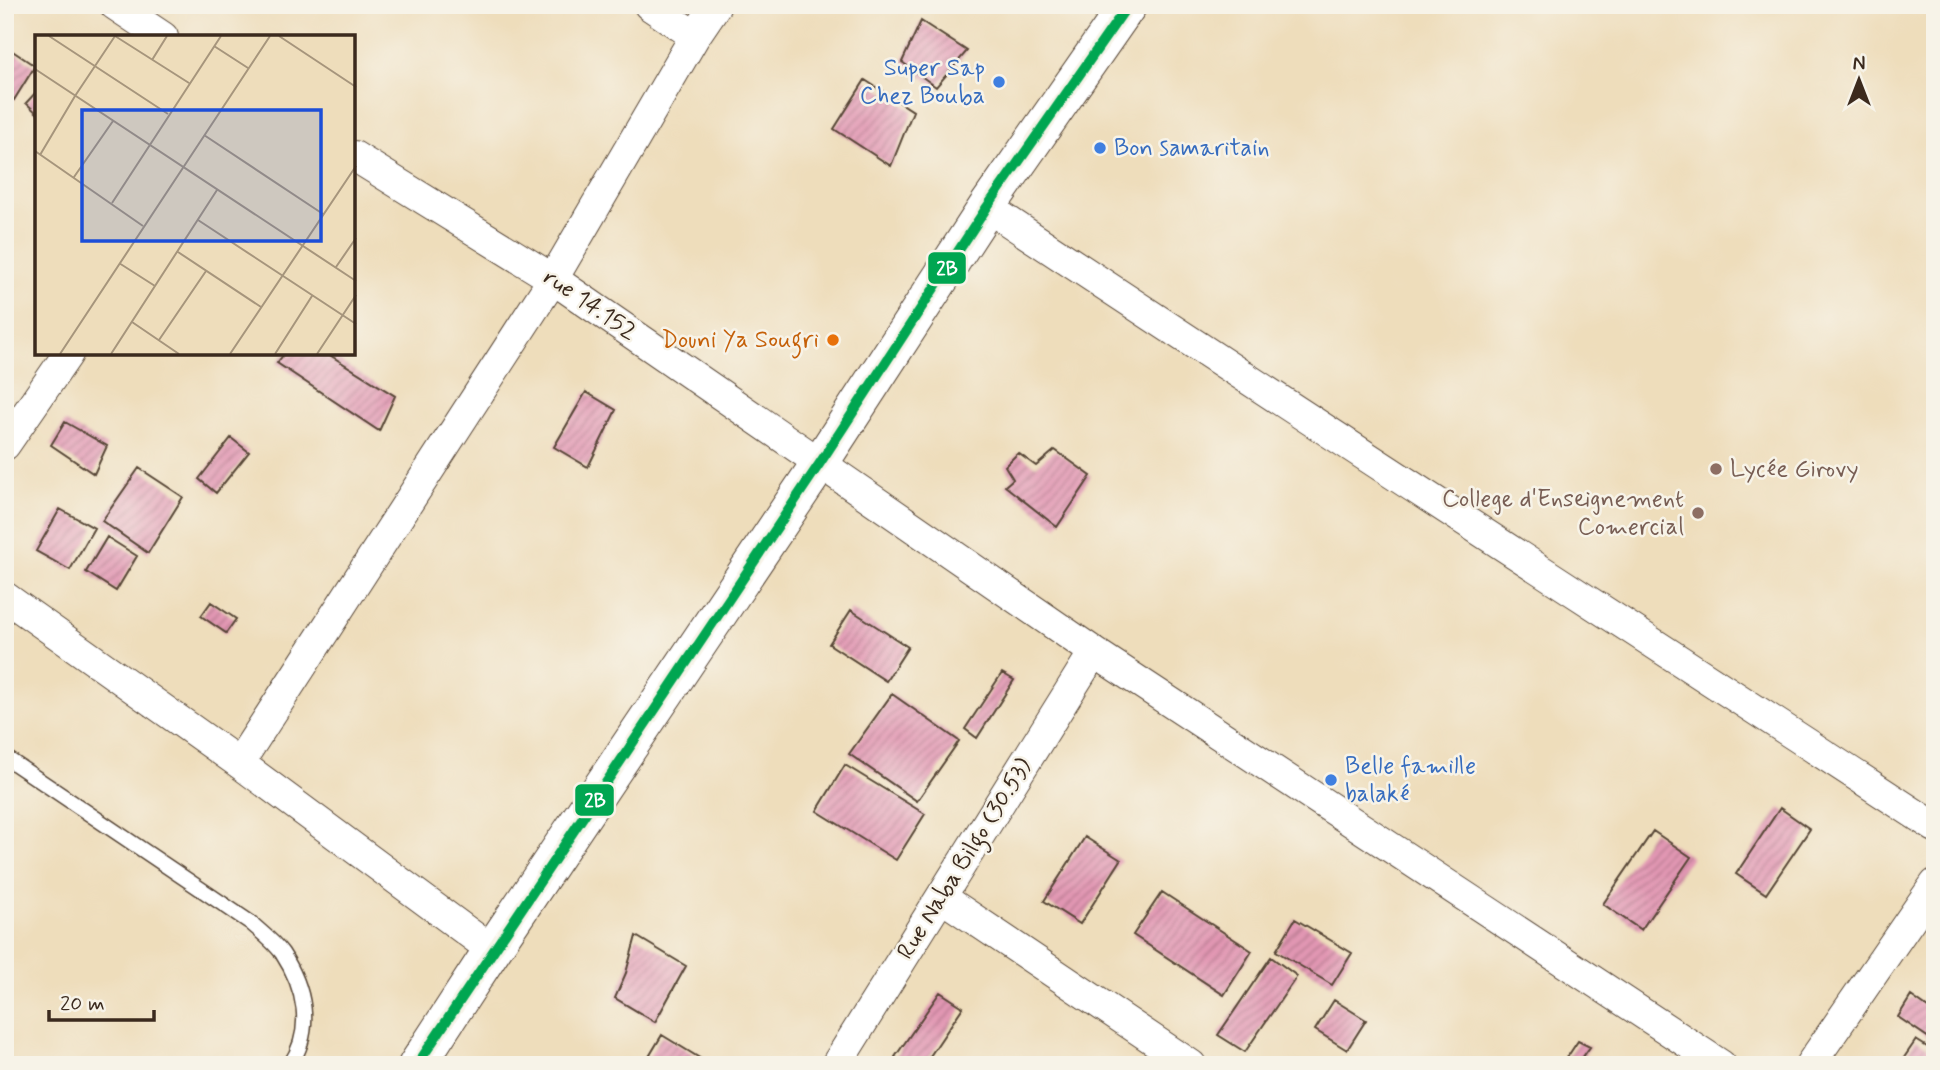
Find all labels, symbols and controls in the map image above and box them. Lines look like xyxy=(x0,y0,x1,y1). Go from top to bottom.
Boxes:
inset map xyxy=(35,35,355,355)
north arrow xyxy=(1825,46,1895,116)
text: N xyxy=(1853,52,1865,77)
place label: Super Sap Chez Bouba xyxy=(860,53,985,112)
marker: Super Sap Chez Bouba xyxy=(991,74,1007,90)
place label: Bon samaritain xyxy=(1114,133,1270,164)
marker: Bon samaritain xyxy=(1092,140,1108,156)
line badge: 2B xyxy=(927,251,967,285)
text: 2B xyxy=(936,257,958,282)
street label: rue 14.152 xyxy=(537,262,643,348)
place label: Douni Ya Sougri xyxy=(662,325,819,359)
marker: Douni Ya Sougri xyxy=(825,332,841,348)
place label: Lycée Girovy xyxy=(1730,454,1858,485)
marker: Lycée Girovy xyxy=(1708,461,1724,477)
place label: College d'Enseignement Comercial xyxy=(1442,484,1684,543)
marker: College d'Enseignement Comercial xyxy=(1690,505,1706,521)
place label: Belle famille balaké xyxy=(1345,751,1476,810)
street label: Rue Naba Bilgo (30.53) xyxy=(890,752,1042,967)
marker: Belle famille balaké xyxy=(1323,772,1339,788)
line badge: 2B xyxy=(574,783,615,817)
text: 2B xyxy=(584,789,606,814)
scale bar xyxy=(49,979,154,1023)
text: 20 m xyxy=(60,990,105,1018)

